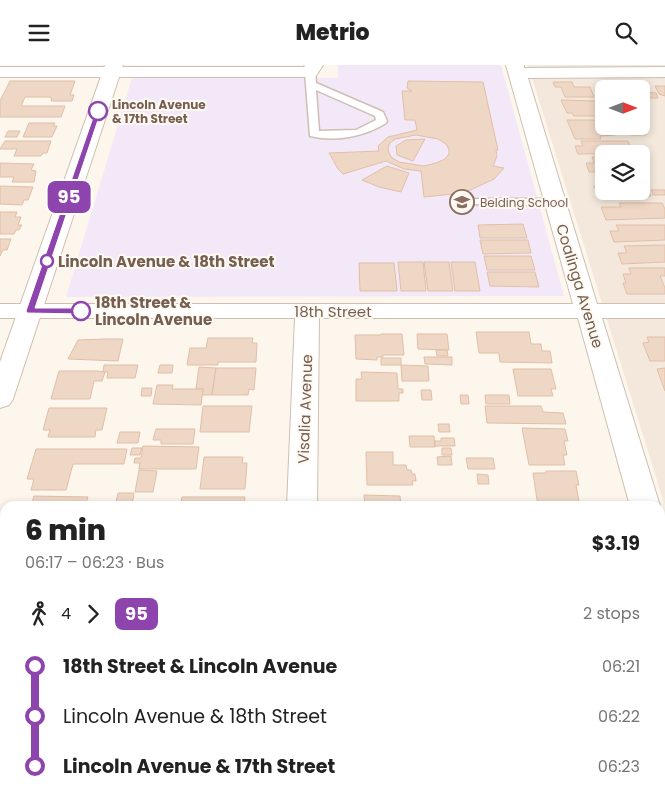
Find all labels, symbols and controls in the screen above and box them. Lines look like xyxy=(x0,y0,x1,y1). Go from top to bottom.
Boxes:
text: Metrio xyxy=(296,17,370,48)
icon: menu xyxy=(25,19,53,47)
icon: search xyxy=(612,19,640,47)
north arrow xyxy=(595,80,650,135)
map controls xyxy=(595,80,650,200)
place label: Lincoln Avenue & 17th Street xyxy=(112,96,206,127)
marker: Lincoln Avenue & 17th Street xyxy=(88,101,108,121)
button: layers xyxy=(595,145,650,200)
line badge: 95 xyxy=(46,181,92,213)
text: 95 xyxy=(58,184,80,209)
school or university icon: Belding School xyxy=(449,189,475,215)
place label: Belding School xyxy=(480,194,568,211)
street label: Coalinga Avenue xyxy=(551,221,609,351)
place label: Lincoln Avenue & 18th Street xyxy=(58,251,275,272)
marker: Lincoln Avenue & 18th Street xyxy=(40,254,54,268)
place label: 18th Street & Lincoln Avenue xyxy=(95,292,212,330)
marker: 18th Street & Lincoln Avenue xyxy=(71,301,91,321)
street label: 18th Street xyxy=(294,301,372,322)
street label: Visalia Avenue xyxy=(293,354,317,464)
text: 6 min xyxy=(25,511,106,550)
text: $3.19 xyxy=(592,530,640,557)
text: 06:17 – 06:23 · Bus xyxy=(25,551,164,574)
icon: walk xyxy=(25,600,53,628)
icon: forward xyxy=(79,600,107,628)
text: 95 xyxy=(125,601,148,626)
text: 4 xyxy=(61,602,71,625)
text: 2 stops xyxy=(583,602,640,625)
text: 18th Street & Lincoln Avenue xyxy=(63,653,337,680)
text: 06:21 xyxy=(602,655,640,678)
text: Lincoln Avenue & 18th Street xyxy=(63,703,327,730)
text: 06:22 xyxy=(598,705,640,728)
text: Lincoln Avenue & 17th Street xyxy=(63,753,335,780)
text: 06:23 xyxy=(598,755,640,778)

